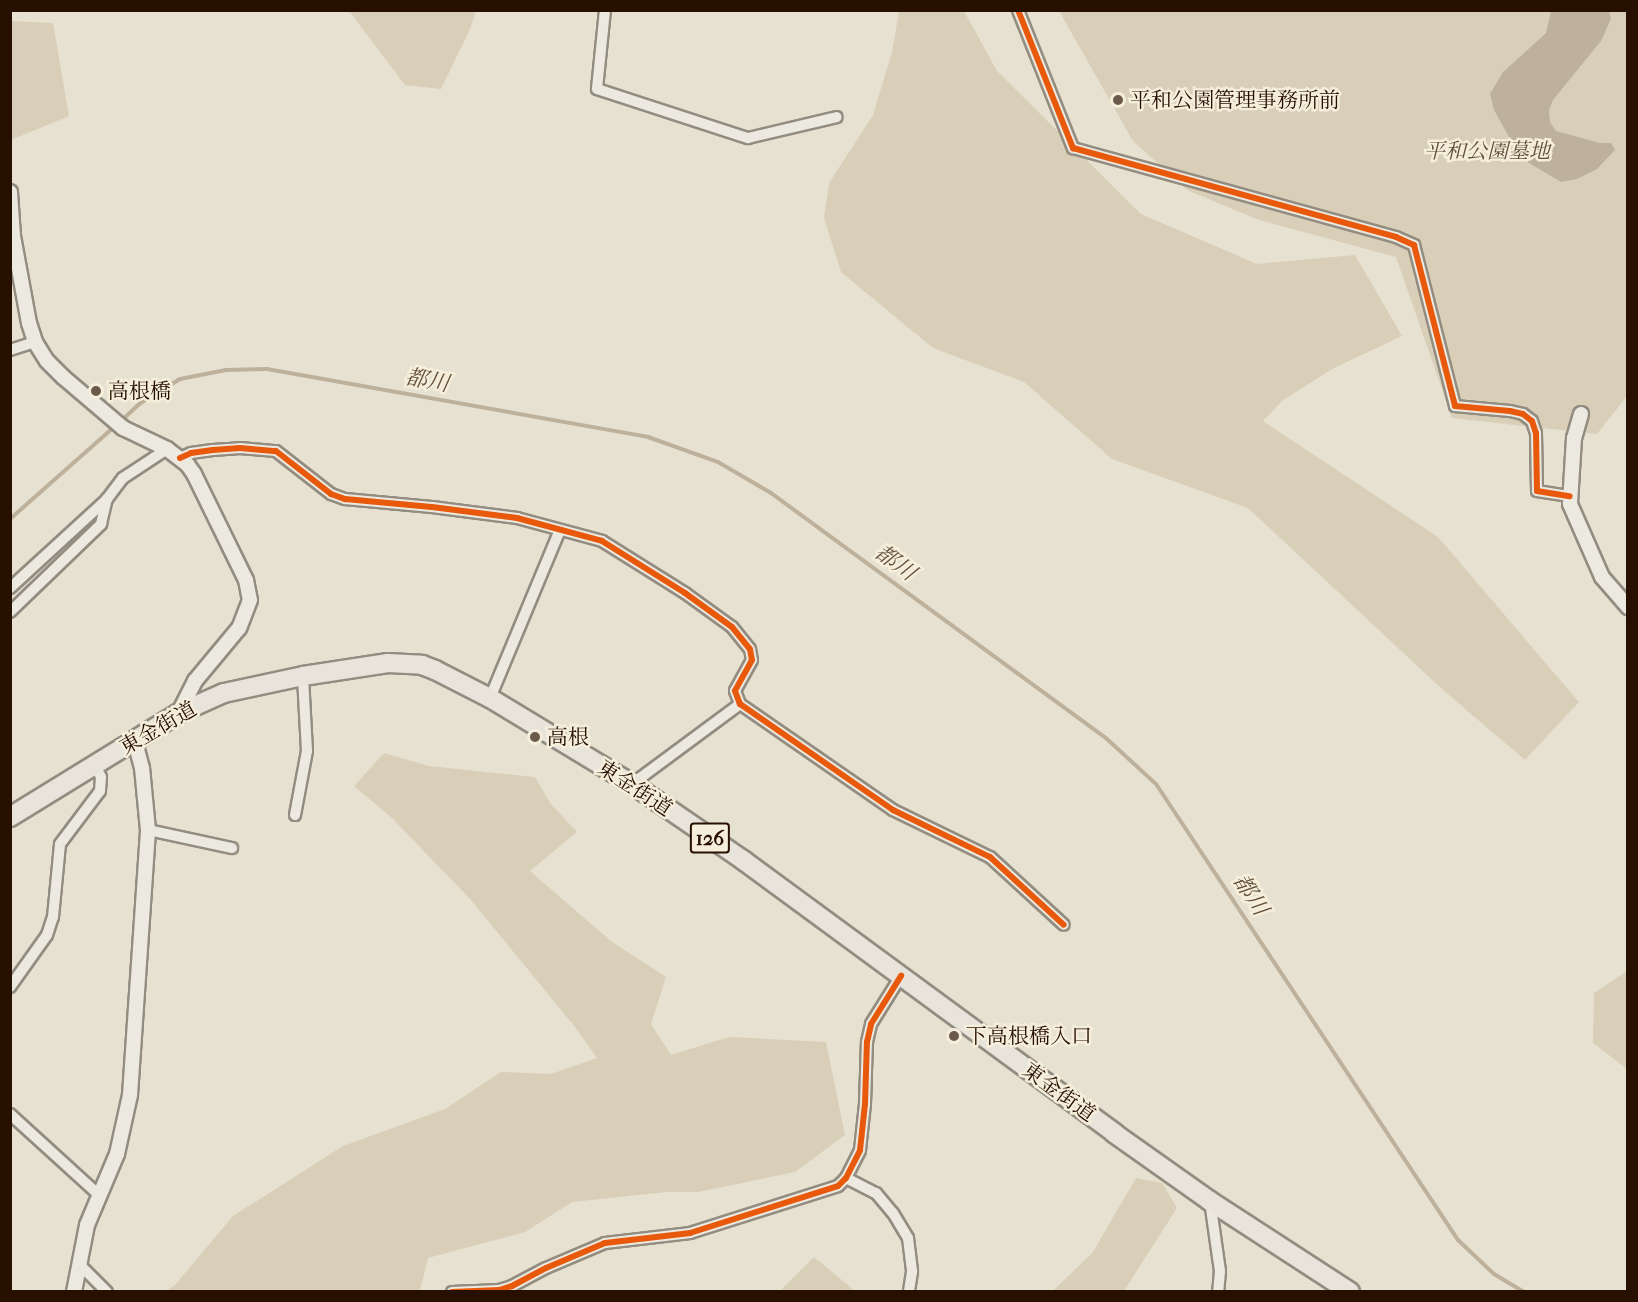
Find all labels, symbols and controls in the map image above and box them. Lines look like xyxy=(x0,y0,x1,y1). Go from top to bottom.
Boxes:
place label: 平和公園管理事務所前 xyxy=(1130,87,1340,113)
marker: 平和公園管理事務所前 xyxy=(1111,93,1125,107)
park label: 平和公園墓地 xyxy=(1424,138,1550,164)
water label: 都川 xyxy=(403,364,451,398)
place label: 高根橋 xyxy=(108,378,171,404)
marker: 高根橋 xyxy=(89,384,103,398)
water label: 都川 xyxy=(869,539,921,587)
street label: 東金街道 xyxy=(115,696,201,760)
place label: 高根 xyxy=(547,724,589,750)
marker: 高根 xyxy=(528,730,542,744)
street label: 東金街道 xyxy=(593,755,677,821)
road number: 126 xyxy=(689,821,731,855)
water label: 都川 xyxy=(1227,869,1273,921)
place label: 下高根橋入口 xyxy=(966,1023,1092,1049)
marker: 下高根橋入口 xyxy=(947,1029,961,1043)
street label: 東金街道 xyxy=(1018,1057,1100,1127)

